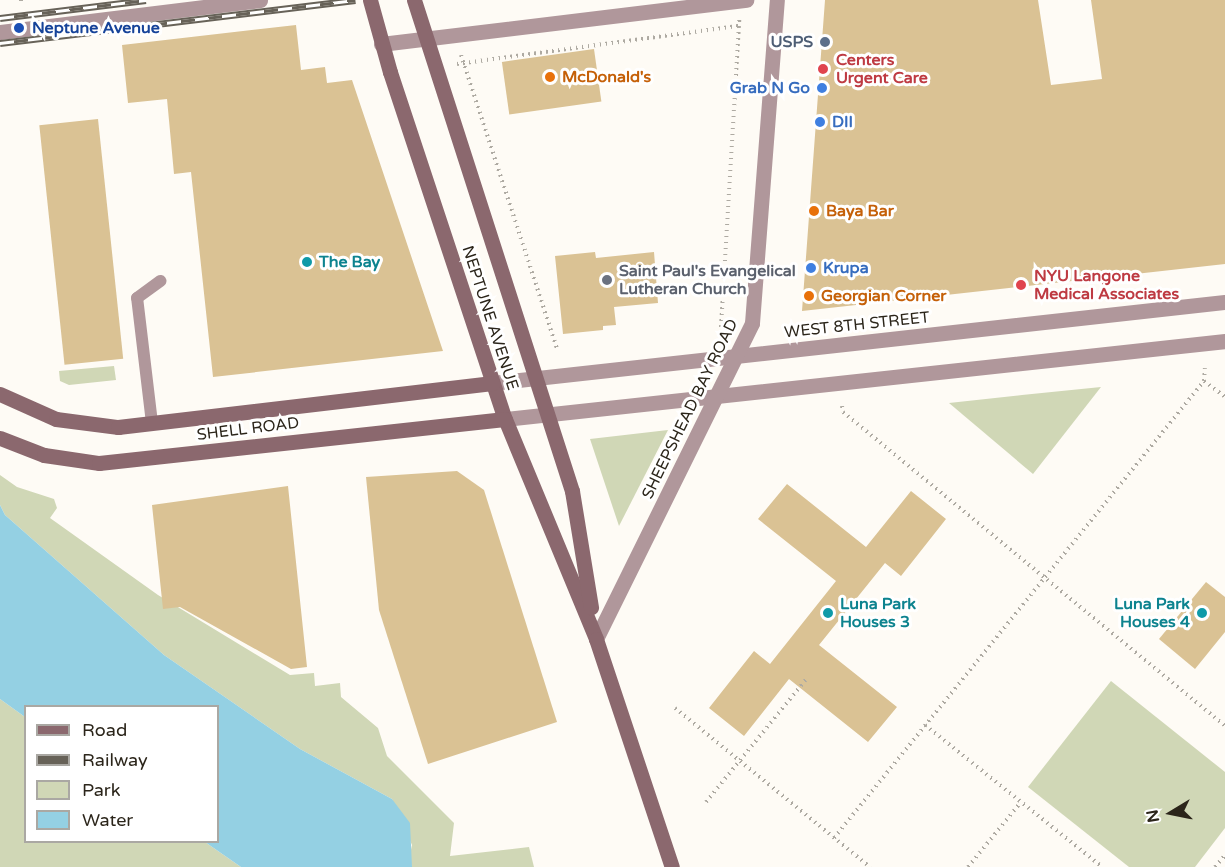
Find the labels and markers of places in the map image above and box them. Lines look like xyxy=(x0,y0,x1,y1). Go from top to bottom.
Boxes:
place label: Neptune Avenue xyxy=(32,18,160,38)
marker: Neptune Avenue xyxy=(10,19,28,37)
place label: USPS xyxy=(770,32,813,52)
marker: USPS xyxy=(818,35,832,49)
place label: Centers Urgent Care xyxy=(836,50,928,88)
marker: Centers Urgent Care xyxy=(814,60,832,78)
place label: McDonald's xyxy=(562,67,651,87)
marker: McDonald's xyxy=(543,70,557,84)
place label: Grab N Go xyxy=(730,78,810,98)
marker: Grab N Go xyxy=(815,81,829,95)
place label: DII xyxy=(832,112,853,132)
marker: DII xyxy=(813,115,827,129)
place label: Baya Bar xyxy=(826,201,894,221)
marker: Baya Bar xyxy=(807,204,821,218)
place label: The Bay xyxy=(319,252,380,272)
marker: The Bay xyxy=(300,255,314,269)
place label: Krupa xyxy=(823,258,869,278)
place label: Saint Paul's Evangelical Lutheran Church xyxy=(619,261,796,299)
marker: Krupa xyxy=(804,261,818,275)
place label: NYU Langone Medical Associates xyxy=(1034,266,1179,304)
marker: Saint Paul's Evangelical Lutheran Church xyxy=(600,273,614,287)
marker: NYU Langone Medical Associates xyxy=(1012,276,1030,294)
place label: Georgian Corner xyxy=(821,286,946,306)
marker: Georgian Corner xyxy=(802,289,816,303)
place label: Luna Park Houses 3 xyxy=(840,594,916,632)
place label: Luna Park Houses 4 xyxy=(1114,594,1190,632)
marker: Luna Park Houses 3 xyxy=(821,606,835,620)
marker: Luna Park Houses 4 xyxy=(1195,606,1209,620)

